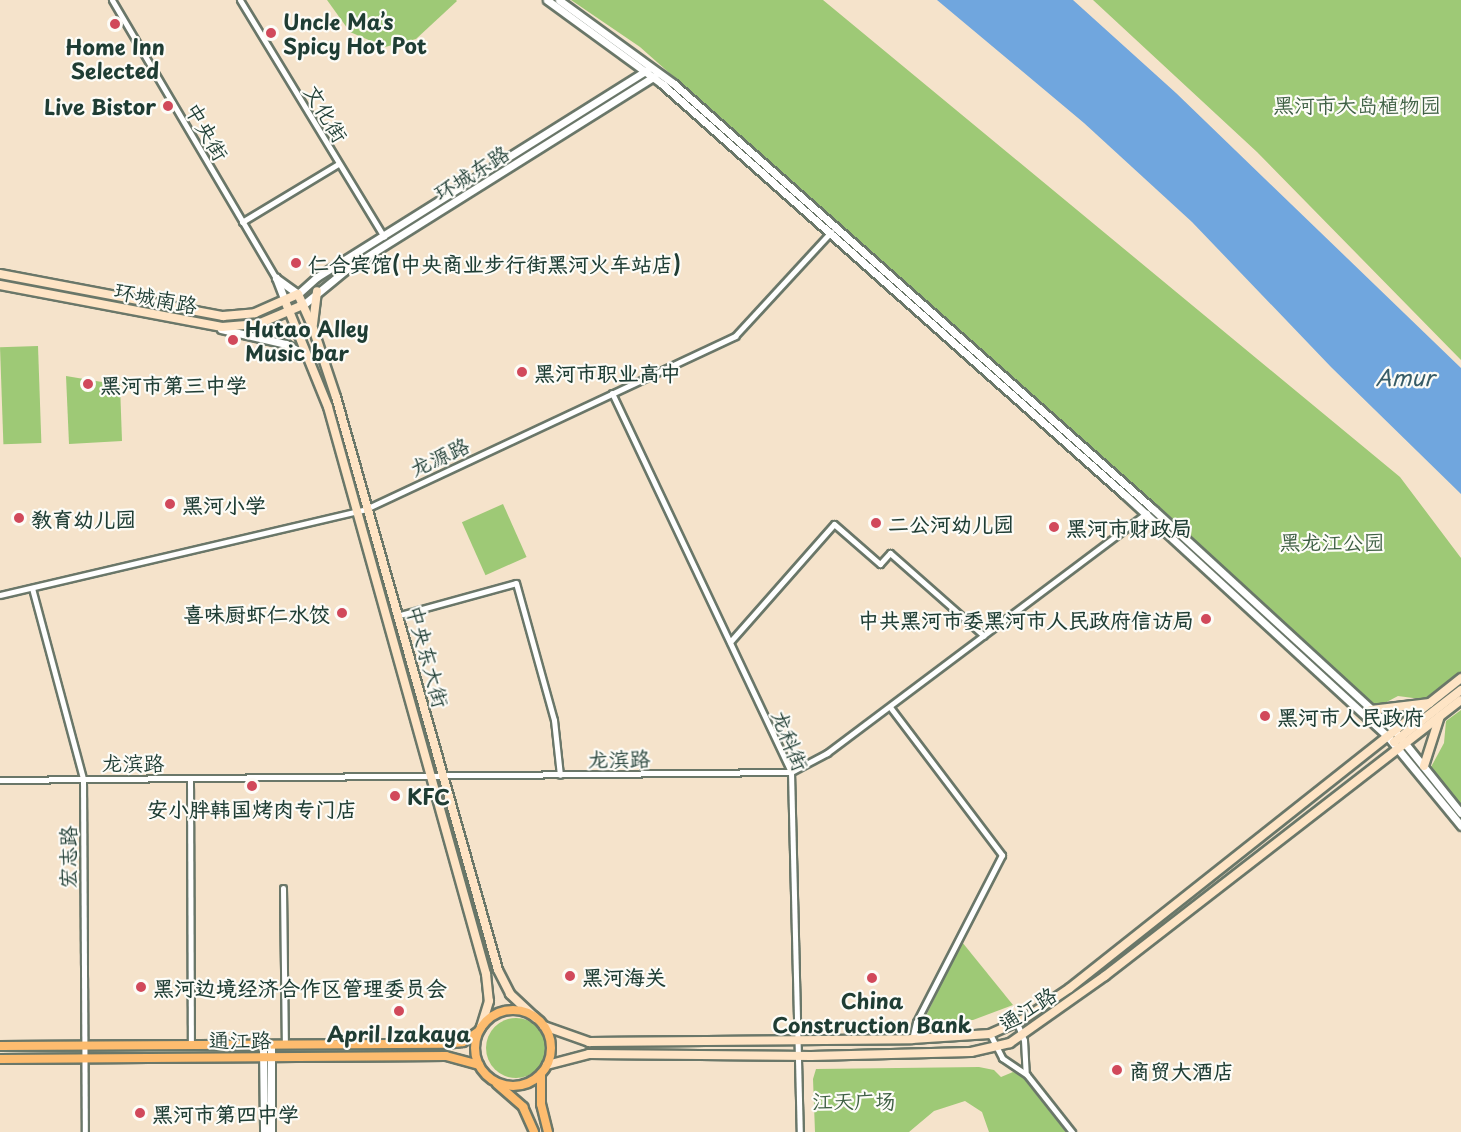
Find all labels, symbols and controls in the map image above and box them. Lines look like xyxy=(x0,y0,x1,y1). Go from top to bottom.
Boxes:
place label: Uncle Ma’s Spicy Hot Pot xyxy=(283,8,428,58)
marker: Home Inn Selected xyxy=(108,17,122,31)
marker: Uncle Ma’s Spicy Hot Pot xyxy=(264,26,278,40)
place label: Home Inn Selected xyxy=(65,33,165,83)
street label: 文化街 xyxy=(300,80,354,146)
park label: 黑河市大岛植物园 xyxy=(1273,91,1441,117)
place label: Live Bistor xyxy=(43,93,156,119)
street label: 中央街 xyxy=(181,97,235,165)
marker: Live Bistor xyxy=(161,99,175,113)
street label: 环城东路 xyxy=(429,139,513,205)
place label: 仁合宾馆(中央商业步行街黑河火车站店) xyxy=(308,250,681,276)
marker: 仁合宾馆(中央商业步行街黑河火车站店) xyxy=(289,256,303,270)
street label: 环城南路 xyxy=(112,277,200,317)
place label: Hutao Alley Music bar xyxy=(245,315,370,365)
marker: Hutao Alley Music bar xyxy=(226,333,240,347)
place label: 黑河市职业高中 xyxy=(534,359,681,385)
water label: Amur xyxy=(1376,364,1434,390)
marker: 黑河市职业高中 xyxy=(515,365,529,379)
place label: 黑河市第三中学 xyxy=(100,371,247,397)
marker: 黑河市第三中学 xyxy=(81,377,95,391)
street label: 龙源路 xyxy=(405,431,473,481)
place label: 黑河小学 xyxy=(182,491,266,517)
marker: 黑河小学 xyxy=(163,497,177,511)
place label: 教育幼儿园 xyxy=(31,505,136,531)
place label: 二公河幼儿园 xyxy=(888,510,1014,536)
marker: 教育幼儿园 xyxy=(12,511,26,525)
place label: 黑河市财政局 xyxy=(1066,514,1192,540)
marker: 二公河幼儿园 xyxy=(869,516,883,530)
marker: 黑河市财政局 xyxy=(1047,520,1061,534)
park label: 黑龙江公园 xyxy=(1280,528,1384,554)
place label: 喜味厨虾仁水饺 xyxy=(183,600,330,626)
street label: 中央东大街 xyxy=(403,602,455,710)
marker: 喜味厨虾仁水饺 xyxy=(335,606,349,620)
place label: 中共黑河市委黑河市人民政府信访局 xyxy=(858,606,1194,632)
marker: 中共黑河市委黑河市人民政府信访局 xyxy=(1199,612,1213,626)
place label: 黑河市人民政府 xyxy=(1277,703,1424,729)
street label: 龙科街 xyxy=(768,706,814,774)
marker: 黑河市人民政府 xyxy=(1258,709,1272,723)
street label: 龙滨路 xyxy=(587,745,651,771)
street label: 龙滨路 xyxy=(102,749,164,775)
marker: 安小胖韩国烤肉专门店 xyxy=(245,779,259,793)
place label: KFC xyxy=(407,783,450,809)
marker: KFC xyxy=(388,789,402,803)
place label: 安小胖韩国烤肉专门店 xyxy=(147,795,357,821)
street label: 宏志路 xyxy=(54,826,80,888)
place label: 黑河海关 xyxy=(582,963,666,989)
marker: 黑河海关 xyxy=(563,969,577,983)
marker: China Construction Bank xyxy=(865,971,879,985)
place label: 黑河边境经济合作区管理委员会 xyxy=(153,974,447,1000)
marker: 黑河边境经济合作区管理委员会 xyxy=(134,980,148,994)
street label: 通江路 xyxy=(994,981,1060,1035)
place label: China Construction Bank xyxy=(772,987,972,1037)
marker: April Izakaya xyxy=(392,1004,406,1018)
place label: April Izakaya xyxy=(327,1020,471,1046)
street label: 通江路 xyxy=(209,1026,271,1052)
place label: 商贸大酒店 xyxy=(1129,1057,1234,1083)
marker: 商贸大酒店 xyxy=(1110,1063,1124,1077)
park label: 江天广场 xyxy=(812,1087,896,1113)
place label: 黑河市第四中学 xyxy=(152,1100,299,1126)
marker: 黑河市第四中学 xyxy=(133,1106,147,1120)

